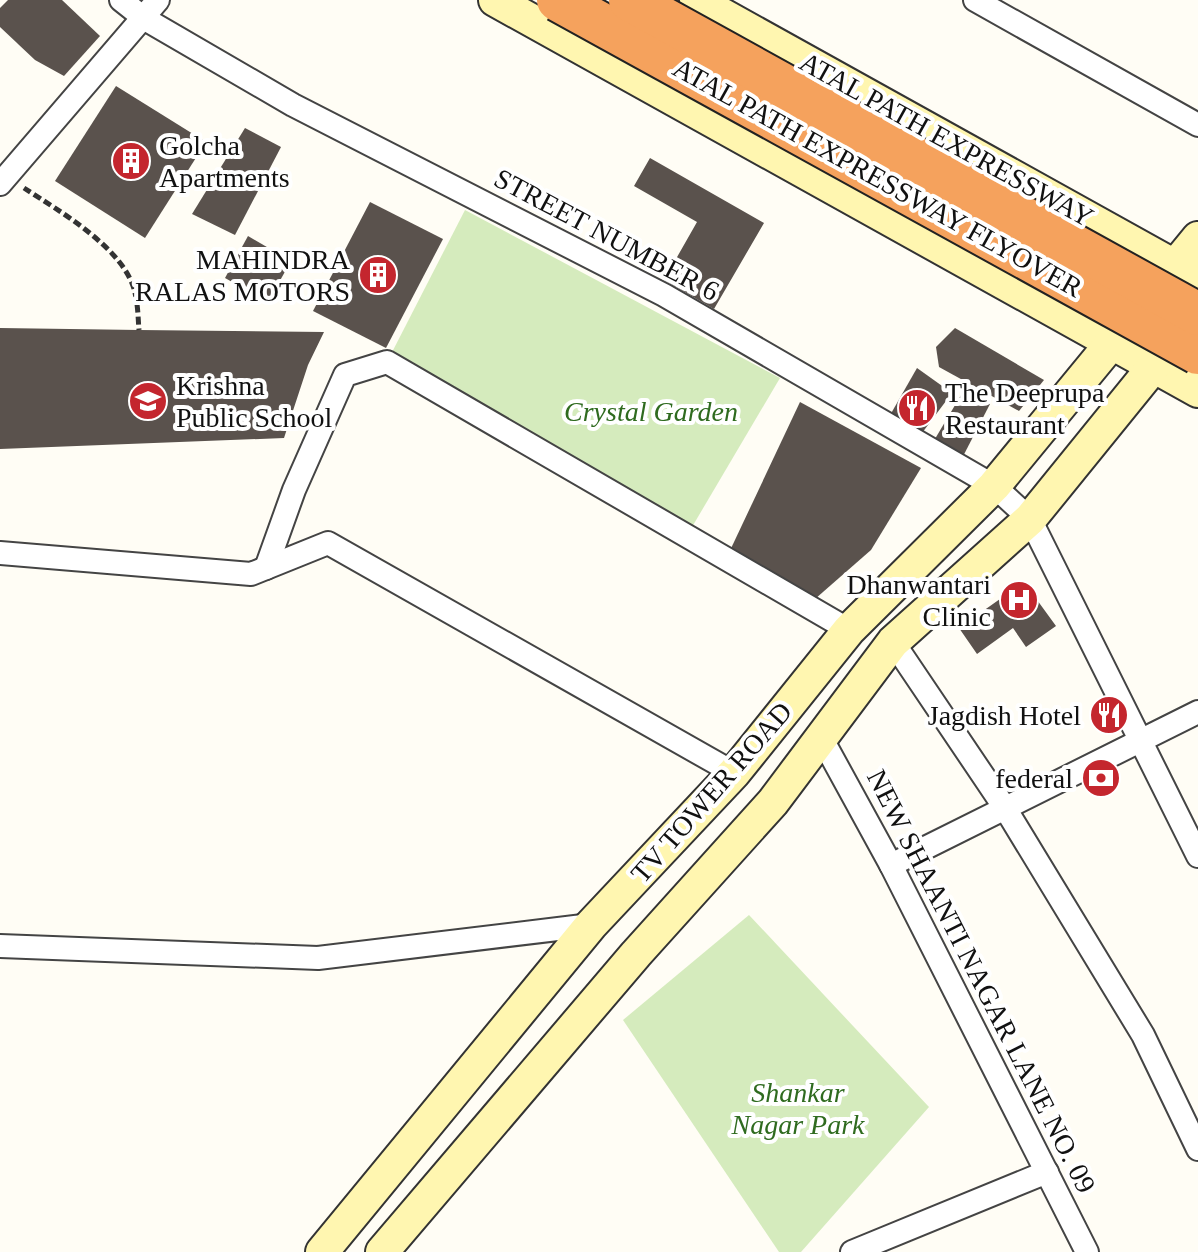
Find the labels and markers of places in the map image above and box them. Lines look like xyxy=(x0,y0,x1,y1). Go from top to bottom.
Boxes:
place label: Golcha Apartments xyxy=(159,130,290,193)
building icon: Golcha Apartments xyxy=(110,140,152,182)
place label: MAHINDRA RALAS MOTORS xyxy=(135,244,351,307)
building icon: MAHINDRA RALAS MOTORS xyxy=(357,254,399,296)
place label: Krishna Public School xyxy=(176,370,333,433)
place label: The Deeprupa Restaurant xyxy=(945,377,1105,440)
school or university icon: Krishna Public School xyxy=(127,380,169,422)
restaurant icon: The Deeprupa Restaurant xyxy=(896,387,938,429)
place label: Dhanwantari Clinic xyxy=(846,569,991,632)
hospital icon: Dhanwantari Clinic xyxy=(998,579,1040,621)
restaurant icon: Jagdish Hotel xyxy=(1088,694,1130,736)
place label: Jagdish Hotel xyxy=(928,700,1081,731)
bank icon: federal xyxy=(1080,757,1122,799)
place label: federal xyxy=(995,763,1073,794)

